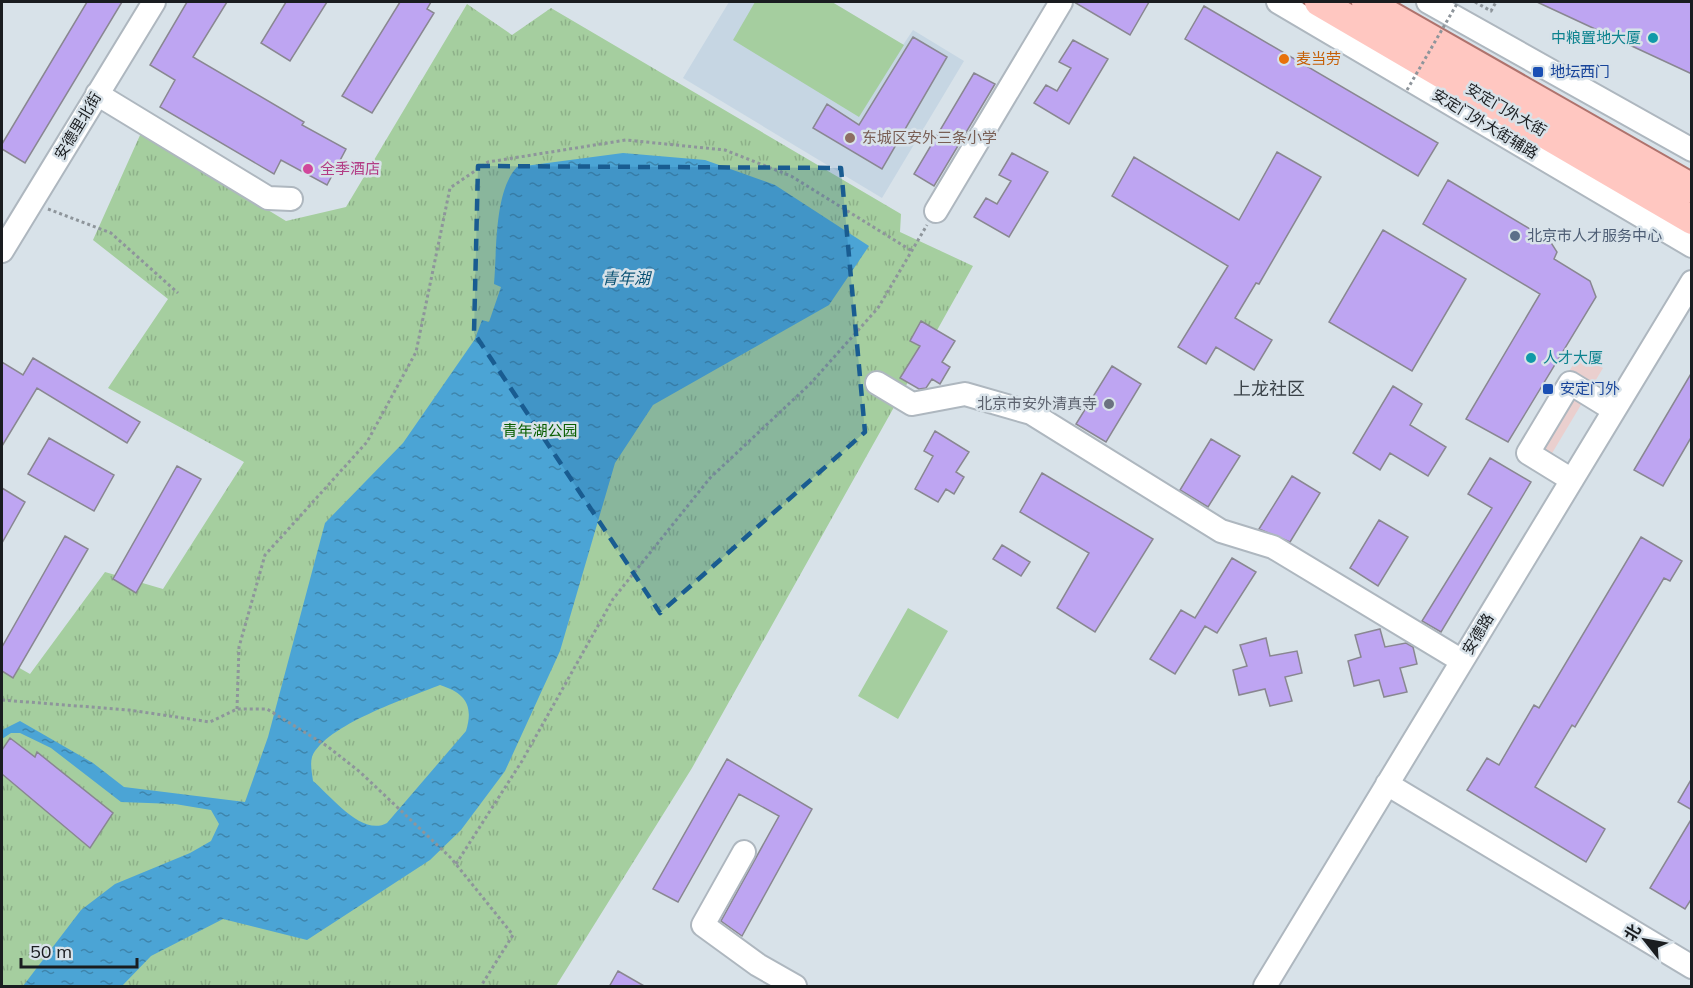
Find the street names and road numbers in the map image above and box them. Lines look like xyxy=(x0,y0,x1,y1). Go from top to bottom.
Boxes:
street label: 安定门外大街 xyxy=(1463,79,1550,140)
street label: 安定门外大街辅路 xyxy=(1429,85,1542,163)
street label: 安德里北街 xyxy=(50,89,105,163)
street label: 安德路 xyxy=(1458,610,1497,658)

